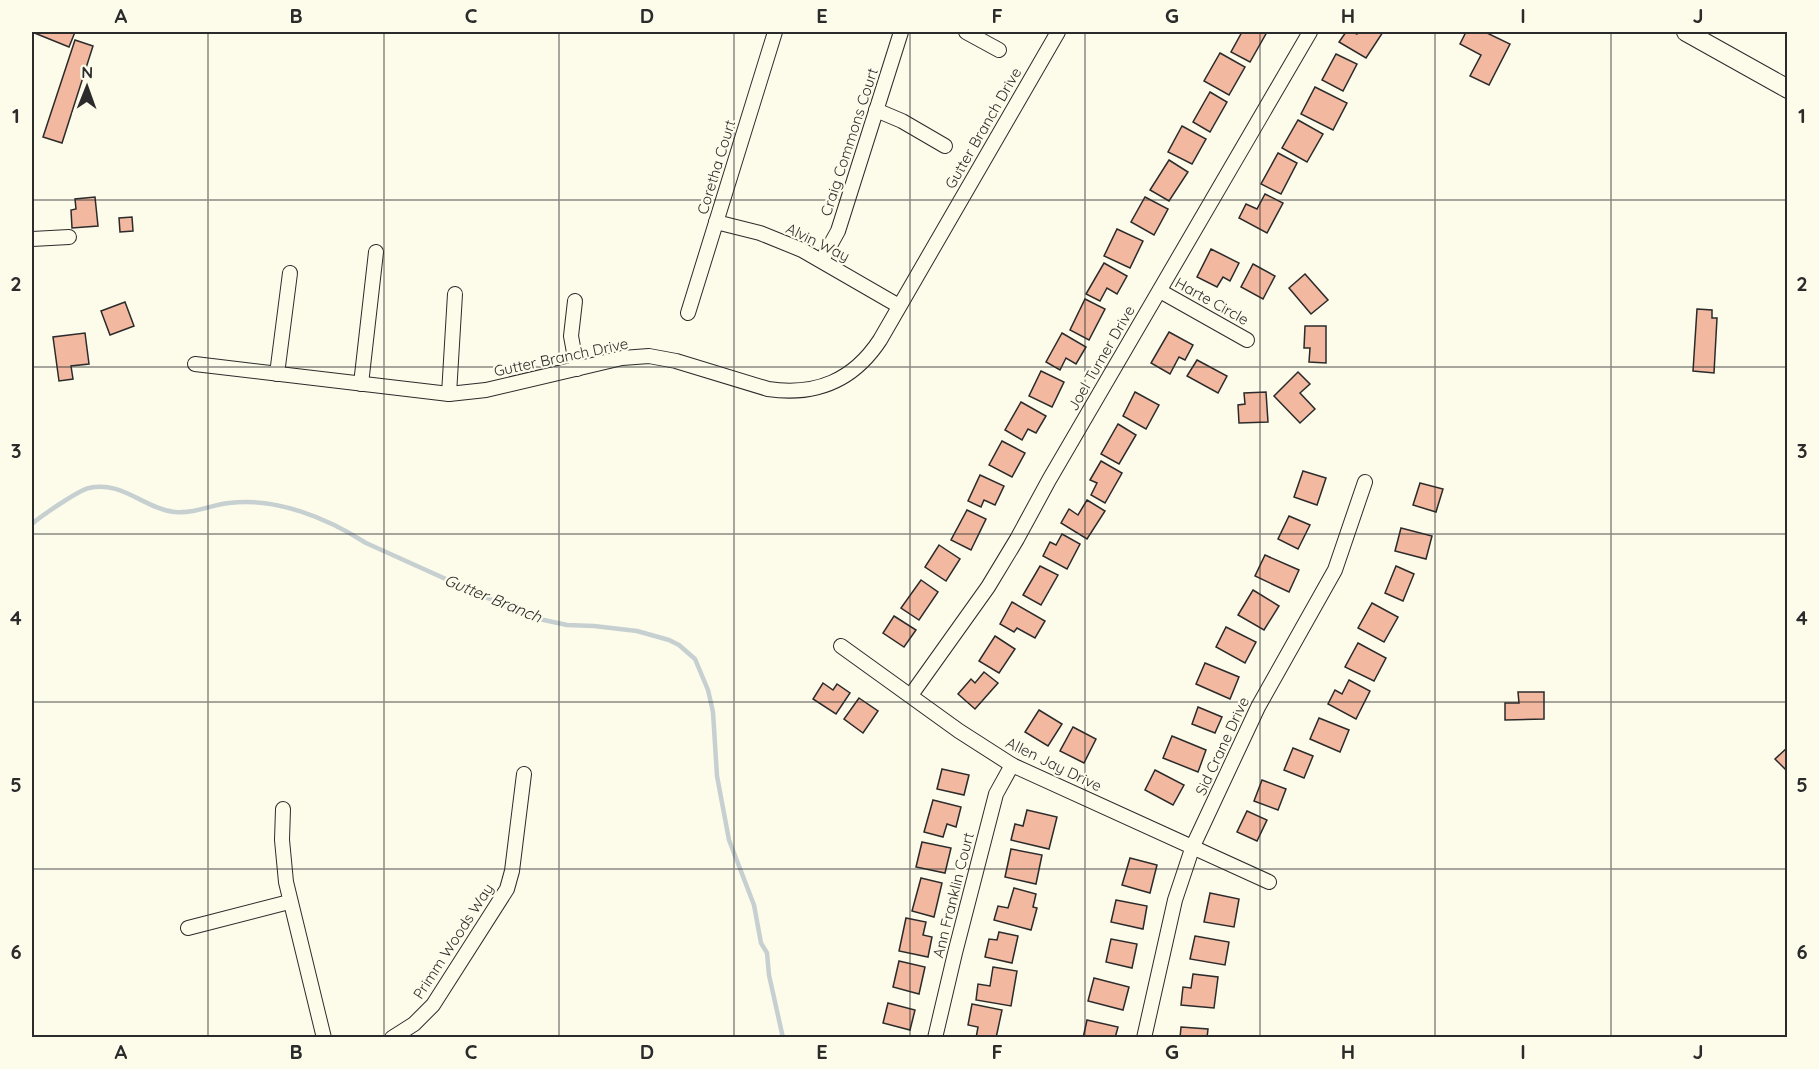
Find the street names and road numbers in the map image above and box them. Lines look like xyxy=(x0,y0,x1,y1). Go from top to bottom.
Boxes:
street label: Gutter Branch Drive xyxy=(941,64,1025,192)
street label: Craig Commons Court xyxy=(816,66,882,218)
street label: Coretha Court xyxy=(693,117,739,217)
street label: Alvin Way xyxy=(783,218,853,266)
street label: Harte Circle xyxy=(1172,273,1252,329)
street label: Joel Turner Drive xyxy=(1063,302,1139,414)
street label: Gutter Branch Drive xyxy=(492,333,630,381)
street label: Sid Crane Drive xyxy=(1191,694,1253,798)
street label: Allen Jay Drive xyxy=(1003,733,1105,795)
street label: Ann Franklin Court xyxy=(928,830,978,960)
street label: Primm Woods Way xyxy=(409,880,497,1002)

